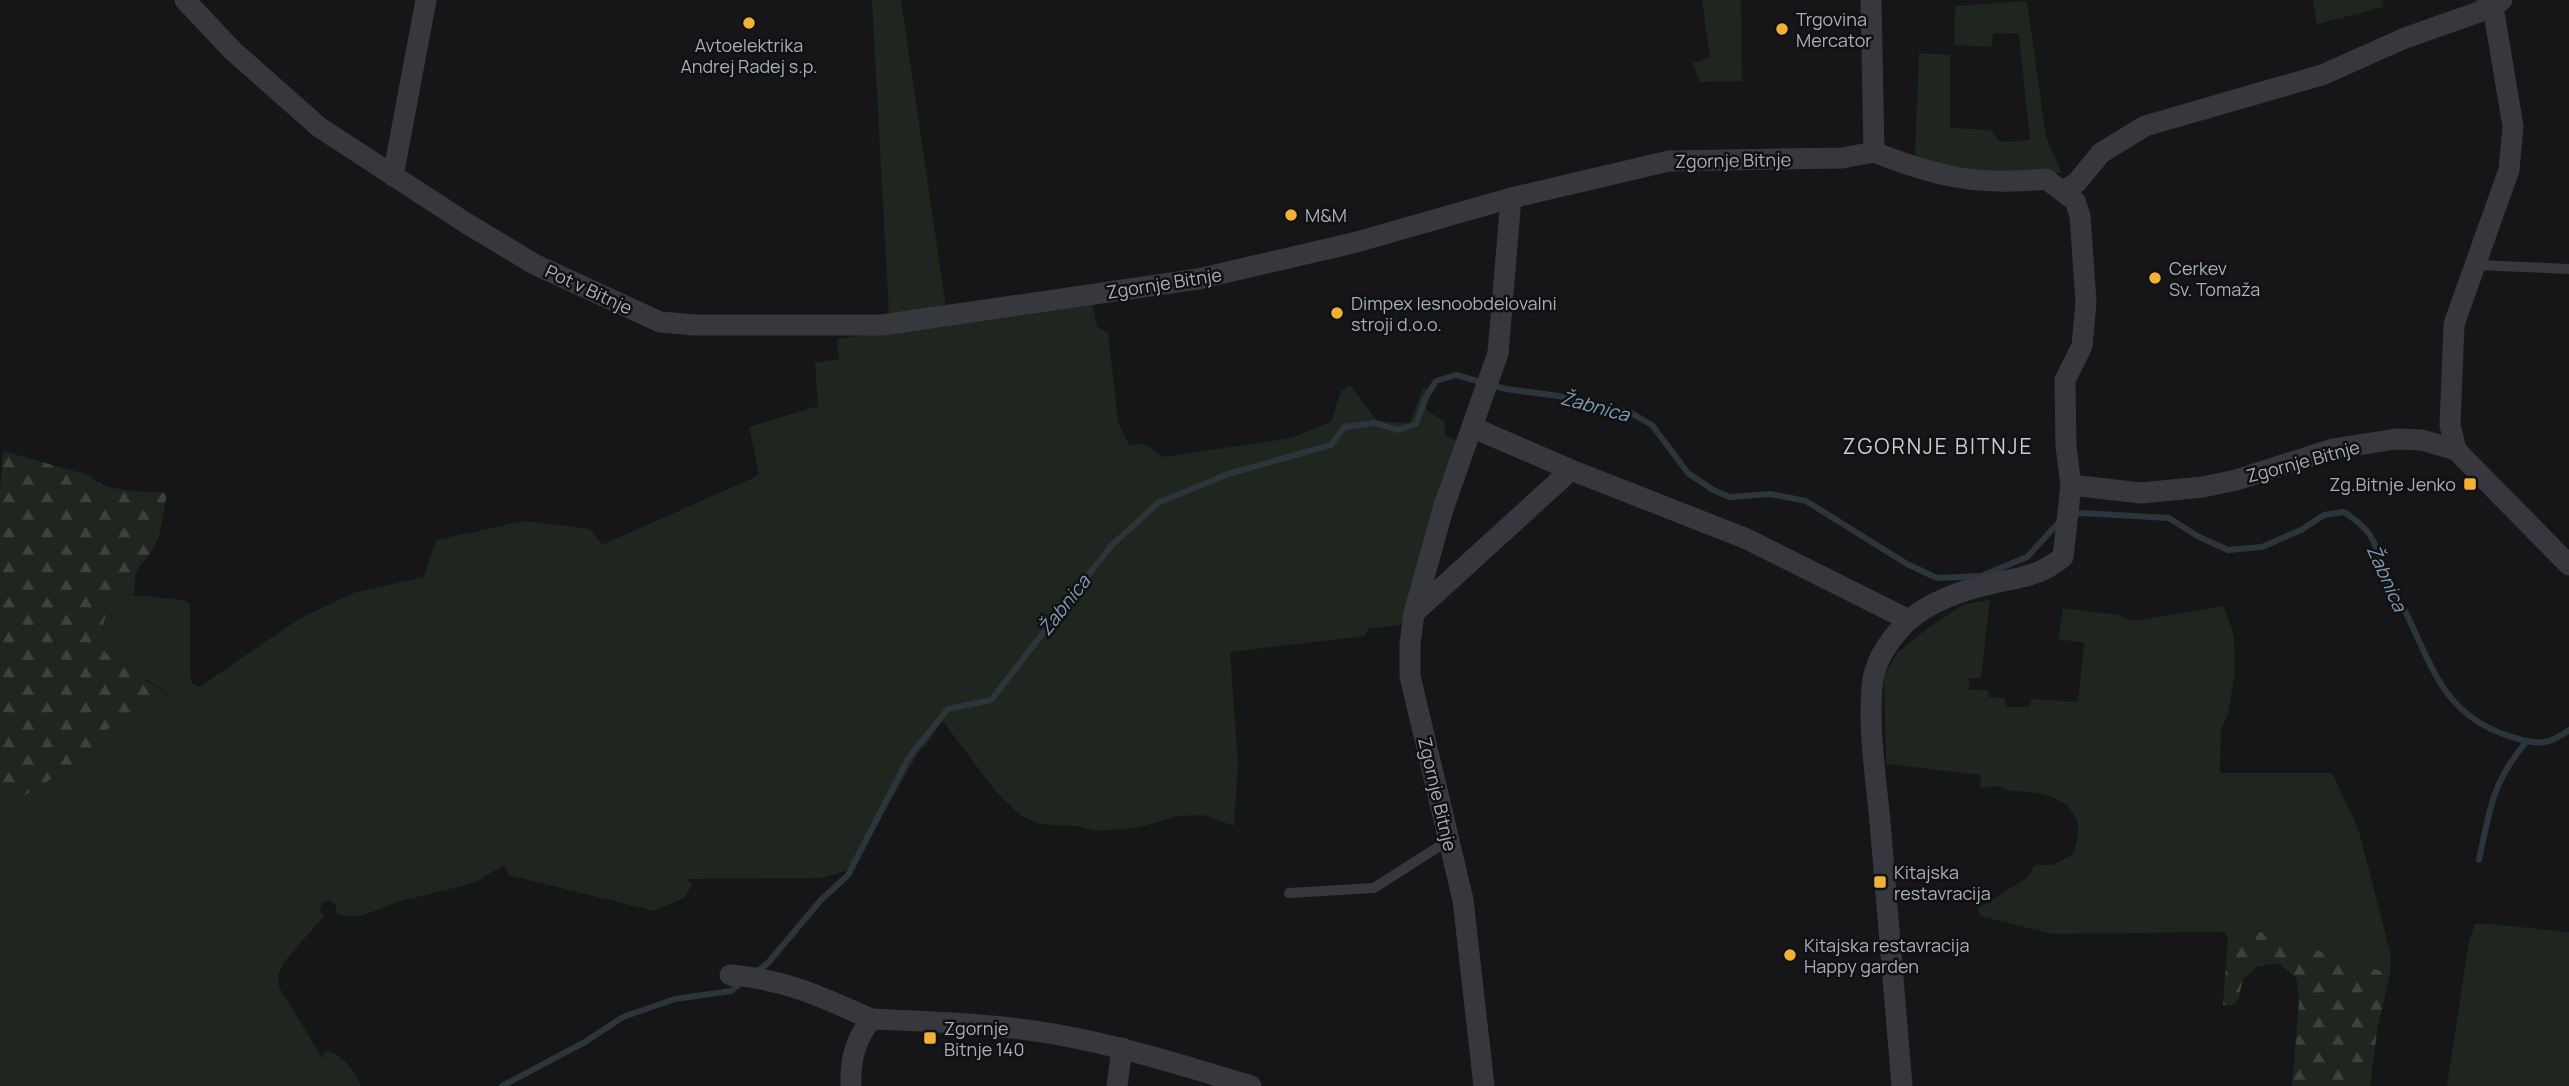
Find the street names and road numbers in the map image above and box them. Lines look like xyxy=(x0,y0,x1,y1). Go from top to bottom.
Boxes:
street label: Zgornje Bitnje xyxy=(1675,147,1791,173)
street label: Pot v Bitnje xyxy=(542,258,636,320)
street label: Zgornje Bitnje xyxy=(1105,262,1223,304)
street label: Zgornje Bitnje xyxy=(2244,434,2362,488)
street label: Zgornje Bitnje xyxy=(1413,735,1463,853)

